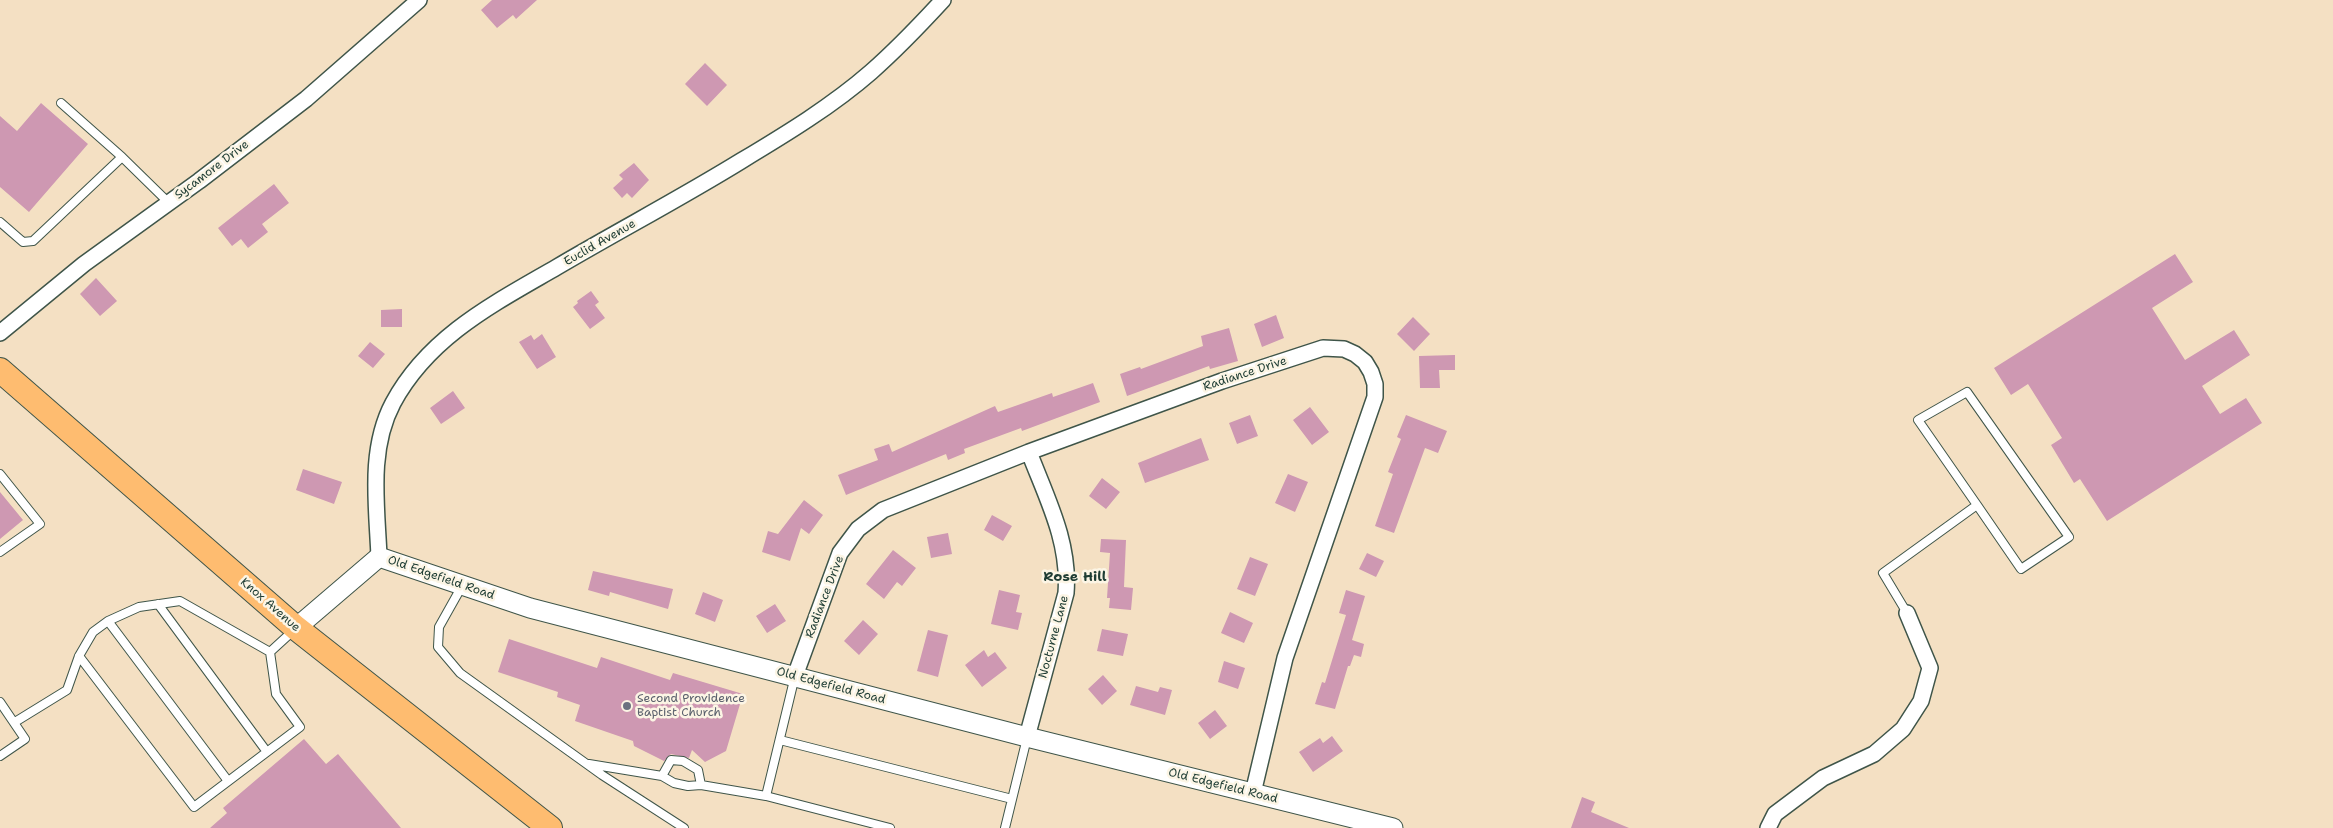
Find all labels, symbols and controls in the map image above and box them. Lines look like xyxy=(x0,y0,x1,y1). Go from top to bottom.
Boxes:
street label: Sycamore Drive xyxy=(172,137,252,203)
street label: Euclid Avenue xyxy=(562,217,638,269)
street label: Radiance Drive xyxy=(1201,354,1289,394)
street label: Old Edgefield Road xyxy=(386,553,496,603)
street label: Radiance Drive xyxy=(803,554,847,640)
district label: Rose Hill xyxy=(1043,569,1107,585)
street label: Knox Avenue xyxy=(237,575,303,635)
street label: Nocturne Lane xyxy=(1036,594,1072,680)
street label: Old Edgefield Road xyxy=(775,665,887,707)
place label: Second Providence Baptist Church xyxy=(637,692,745,720)
marker: Second Providence Baptist Church xyxy=(621,700,633,712)
street label: Old Edgefield Road xyxy=(1167,765,1279,807)

